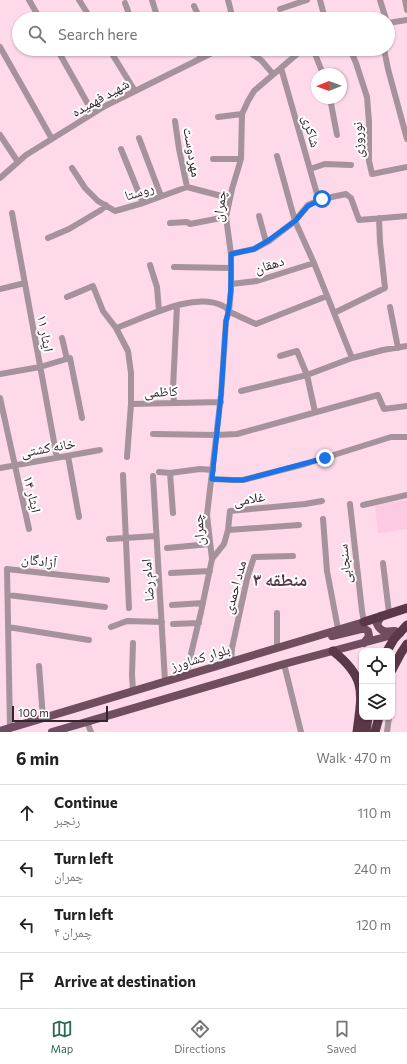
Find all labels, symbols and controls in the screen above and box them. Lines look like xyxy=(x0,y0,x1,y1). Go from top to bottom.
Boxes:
search box xyxy=(12,12,395,56)
icon: search xyxy=(26,23,48,45)
text: Search here xyxy=(58,25,137,43)
north arrow xyxy=(311,68,347,104)
street label: شهید فهمیده xyxy=(68,74,132,120)
street label: شاکری xyxy=(298,113,325,149)
street label: نوروزی xyxy=(348,121,367,158)
street label: مهردوست xyxy=(179,126,206,178)
street label: روستا xyxy=(122,178,156,205)
street label: چمران xyxy=(209,189,230,223)
route start xyxy=(313,190,331,208)
street label: دهقان xyxy=(252,251,286,277)
street label: ایثار ۱۱ xyxy=(33,313,58,353)
street label: کاظمی xyxy=(144,382,179,401)
street label: خانه کشتی xyxy=(19,434,77,461)
route end xyxy=(316,449,334,467)
street label: ایثار ۱۴ xyxy=(20,474,45,514)
street label: غلامی xyxy=(232,487,266,510)
street label: چمران xyxy=(188,513,209,546)
street label: سنجابی xyxy=(333,543,356,585)
street label: آزادگان xyxy=(20,550,58,571)
street label: امام رضا xyxy=(137,558,159,602)
street label: مدد احمدی xyxy=(219,558,250,616)
district label: منطقه ۳ xyxy=(253,568,307,590)
street label: بلوار کشاورز xyxy=(167,640,232,675)
map controls xyxy=(359,648,395,720)
button: locate xyxy=(359,648,395,684)
button: layers xyxy=(359,684,395,720)
scale bar xyxy=(12,704,108,723)
text: 100 m xyxy=(18,706,49,719)
text: 6 min xyxy=(16,748,59,769)
text: Walk · 470 m xyxy=(317,750,391,766)
text: Continue xyxy=(54,793,118,811)
icon: ahead xyxy=(16,802,38,824)
text: 110 m xyxy=(358,805,391,821)
text: رنجبر xyxy=(54,812,80,828)
text: Turn left xyxy=(54,849,113,867)
icon: left xyxy=(16,858,38,880)
text: 240 m xyxy=(354,861,391,877)
text: چمران xyxy=(54,868,84,884)
text: Turn left xyxy=(54,905,113,923)
icon: left xyxy=(16,914,38,936)
text: 120 m xyxy=(356,917,391,933)
text: چمران ۴ xyxy=(54,924,92,940)
icon: arrive xyxy=(16,970,38,992)
text: Arrive at destination xyxy=(54,972,196,990)
tab: Map xyxy=(51,1018,73,1055)
tab: Directions xyxy=(174,1018,226,1055)
tab: Saved xyxy=(327,1018,356,1055)

